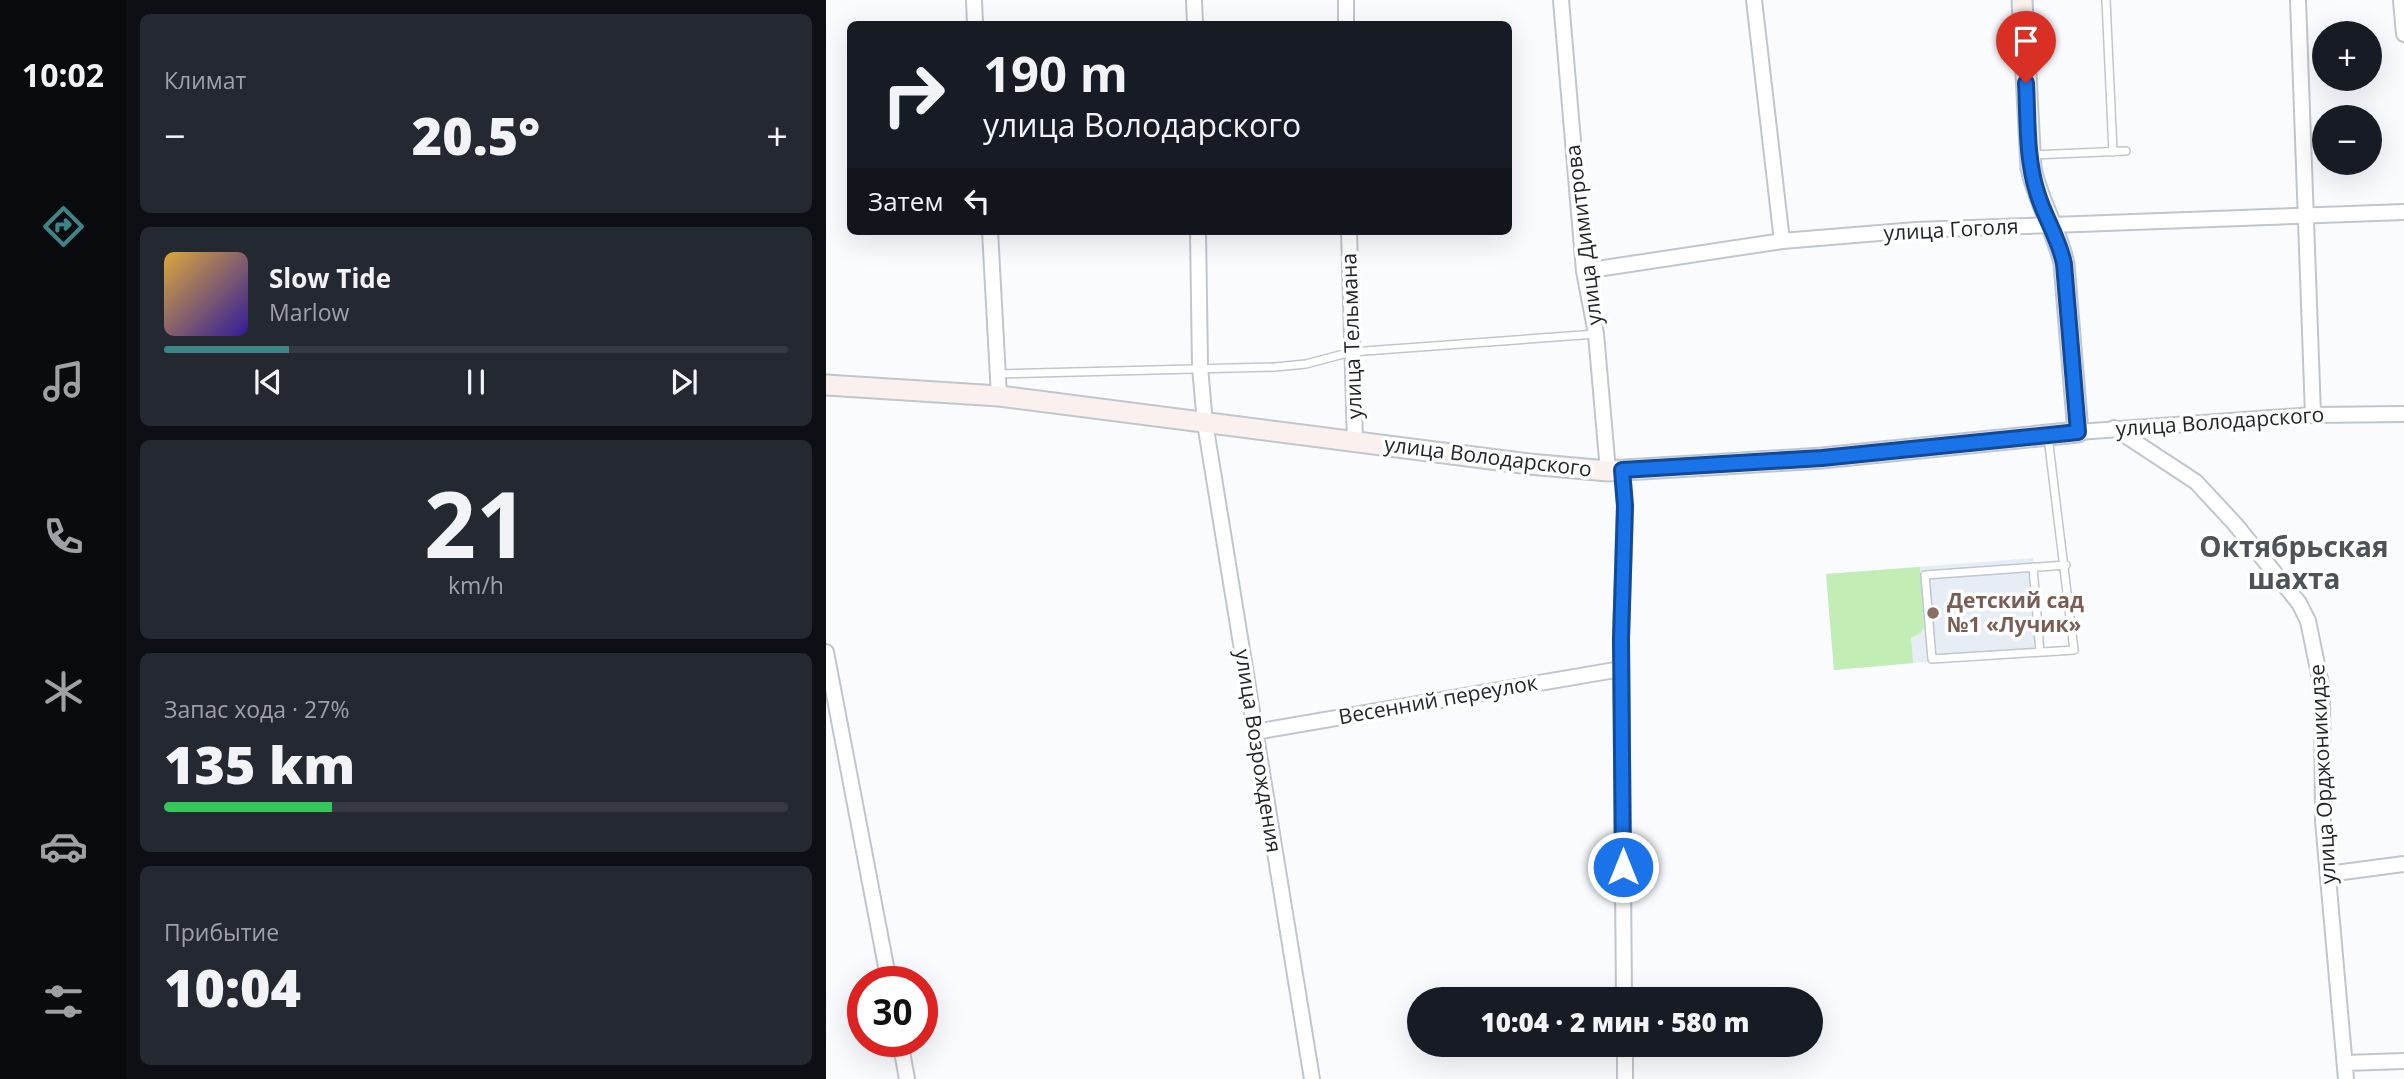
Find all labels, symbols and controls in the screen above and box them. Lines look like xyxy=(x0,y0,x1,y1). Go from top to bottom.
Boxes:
pin xyxy=(1996,11,2056,83)
map controls xyxy=(2312,21,2382,175)
button: + xyxy=(2312,21,2382,91)
icon: arrive xyxy=(2007,22,2045,60)
text: 190 m xyxy=(983,40,1128,106)
icon: right xyxy=(868,49,959,140)
text: 10:02 xyxy=(22,53,104,96)
text: Климат xyxy=(164,64,246,96)
text: 20.5° xyxy=(412,99,540,170)
text: улица Володарского xyxy=(983,103,1301,146)
button: − xyxy=(2312,105,2382,175)
text: − xyxy=(164,109,186,161)
text: + xyxy=(766,109,788,161)
street label: улица Димитрова xyxy=(1558,143,1608,327)
icon: left xyxy=(958,182,996,220)
text: Затем xyxy=(868,183,944,219)
icon: directions xyxy=(39,202,88,251)
street label: улица Гоголя xyxy=(1883,211,2019,247)
street label: улица Тельмана xyxy=(1334,253,1368,419)
text: Slow Tide xyxy=(269,260,391,296)
text: Marlow xyxy=(269,296,349,328)
icon: music xyxy=(39,357,88,406)
icon: previous xyxy=(249,363,287,401)
icon: pause xyxy=(457,363,495,401)
icon: next xyxy=(665,363,703,401)
street label: улица Володарского xyxy=(2115,400,2325,442)
street label: улица Володарского xyxy=(1383,429,1593,483)
text: 21 xyxy=(424,461,528,585)
icon: phone xyxy=(39,512,88,561)
district label: Октябрьская шахта xyxy=(2199,527,2389,597)
text: km/h xyxy=(448,569,504,601)
place label: Детский сад №1 «Лучик» xyxy=(1947,586,2084,638)
marker: Детский сад №1 «Лучик» xyxy=(1925,605,1941,621)
street label: улица Возрождения xyxy=(1229,647,1289,855)
street label: улица Орджоникидзе xyxy=(2302,663,2342,885)
icon: climate xyxy=(39,667,88,716)
street label: Весенний переулок xyxy=(1336,668,1540,730)
text: Запас хода · 27% xyxy=(164,693,349,725)
text: 135 km xyxy=(164,728,355,799)
icon: car xyxy=(39,822,88,871)
position arrow xyxy=(1586,830,1660,904)
text: Прибытие xyxy=(164,916,279,948)
text: 10:04 xyxy=(164,951,301,1022)
speed limit sign: 30 xyxy=(847,966,938,1057)
icon: filters xyxy=(39,977,88,1026)
text: 10:04 · 2 мин · 580 m xyxy=(1480,1004,1750,1040)

